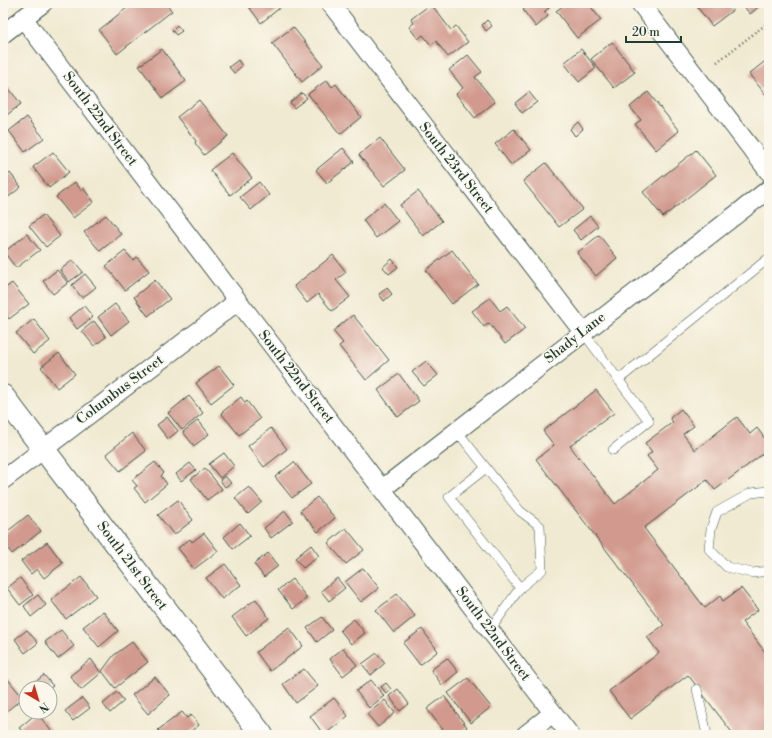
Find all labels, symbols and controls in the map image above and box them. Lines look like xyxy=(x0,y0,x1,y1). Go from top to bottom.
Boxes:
scale bar xyxy=(626,18,681,44)
text: 20 m xyxy=(632,25,660,40)
street label: South 22nd Street xyxy=(59,68,141,170)
street label: South 23rd Street xyxy=(415,119,497,217)
street label: Shady Lane xyxy=(541,308,609,368)
street label: South 22nd Street xyxy=(254,327,338,427)
street label: Columbus Street xyxy=(73,351,167,429)
street label: South 21st Street xyxy=(93,518,171,614)
street label: South 22nd Street xyxy=(452,583,534,685)
north arrow xyxy=(18,680,58,720)
text: N xyxy=(36,699,51,715)

